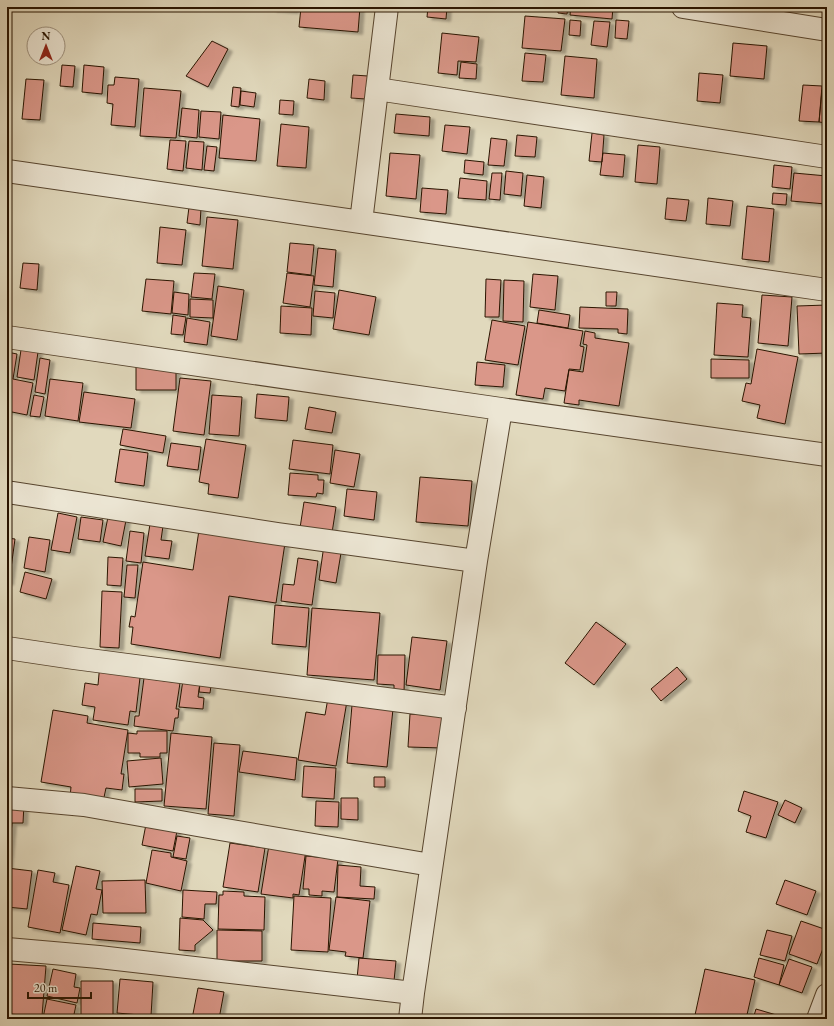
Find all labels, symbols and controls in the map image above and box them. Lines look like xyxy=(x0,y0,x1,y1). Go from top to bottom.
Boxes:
north arrow xyxy=(26,26,66,66)
text: N xyxy=(42,29,51,43)
scale bar xyxy=(28,974,91,1000)
text: 20 m xyxy=(34,980,58,996)

